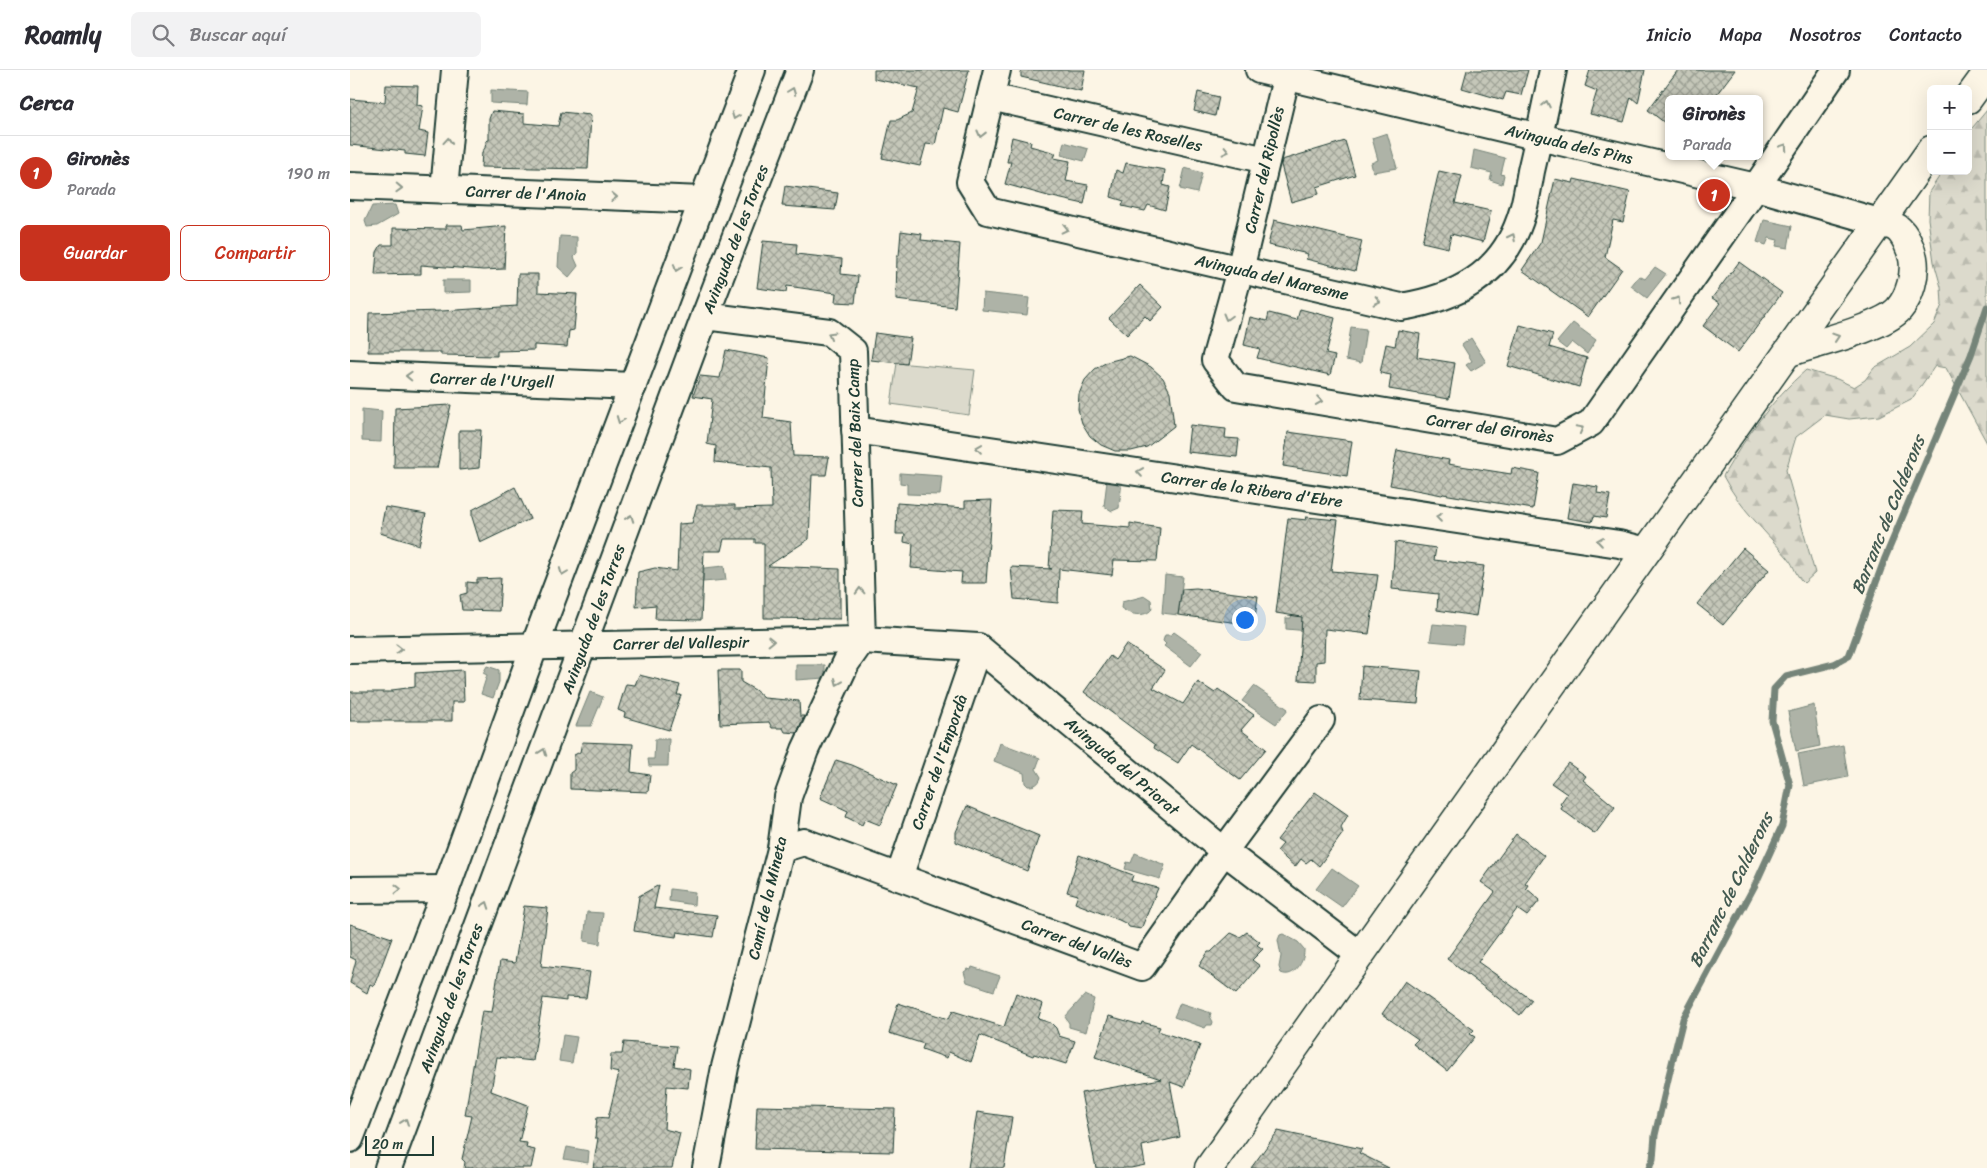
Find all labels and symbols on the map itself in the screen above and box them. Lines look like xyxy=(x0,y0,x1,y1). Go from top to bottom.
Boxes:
one-way arrow xyxy=(786,87,796,96)
street label: Carrer de les Roselles xyxy=(1051,98,1206,160)
one-way arrow xyxy=(1540,99,1551,108)
street label: Carrer del Ripollès xyxy=(1235,103,1293,236)
one-way arrow xyxy=(731,111,741,119)
street label: Avinguda dels Pins xyxy=(1501,115,1636,173)
one-way arrow xyxy=(977,130,987,138)
one-way arrow xyxy=(442,137,453,145)
one-way arrow xyxy=(1778,143,1787,153)
one-way arrow xyxy=(1221,145,1230,156)
street label: Avinguda de les Torres xyxy=(693,160,777,319)
street label: Carrer de l'Anoia xyxy=(465,176,587,210)
pin: 1 xyxy=(1698,176,1730,214)
one-way arrow xyxy=(395,183,403,193)
one-way arrow xyxy=(610,191,618,202)
one-way arrow xyxy=(1060,223,1069,234)
one-way arrow xyxy=(1506,233,1516,242)
street label: Avinguda del Maresme xyxy=(1191,245,1352,309)
one-way arrow xyxy=(673,263,683,272)
one-way arrow xyxy=(1372,295,1381,306)
one-way arrow xyxy=(1671,296,1680,306)
one-way arrow xyxy=(1222,313,1233,322)
one-way arrow xyxy=(827,331,836,341)
one-way arrow xyxy=(1831,332,1839,342)
street label: Carrer del Baix Camp xyxy=(838,358,872,508)
street label: Carrer de l'Urgell xyxy=(430,363,555,397)
one-way arrow xyxy=(405,371,413,382)
one-way arrow xyxy=(1314,396,1323,406)
street label: Carrer del Gironès xyxy=(1424,405,1556,451)
one-way arrow xyxy=(616,415,626,424)
one-way arrow xyxy=(1574,425,1583,435)
water label: Barranc de Calderons xyxy=(1842,428,1935,599)
one-way arrow xyxy=(975,444,983,454)
street label: Carrer de la Ribera d'Ebre xyxy=(1159,462,1345,516)
one-way arrow xyxy=(1135,468,1144,478)
one-way arrow xyxy=(1435,512,1443,523)
one-way arrow xyxy=(624,514,634,523)
one-way arrow xyxy=(1595,536,1603,547)
street label: Avinguda de les Torres xyxy=(552,539,634,699)
one-way arrow xyxy=(559,567,569,576)
one-way arrow xyxy=(855,587,866,595)
your location xyxy=(1232,607,1258,633)
street label: Carrer del Vallespir xyxy=(613,627,750,659)
one-way arrow xyxy=(767,636,775,647)
one-way arrow xyxy=(395,644,403,654)
one-way arrow xyxy=(833,677,844,686)
street label: Carrer de l'Empordà xyxy=(902,690,976,834)
street label: Avinguda del Priorat xyxy=(1057,708,1187,824)
one-way arrow xyxy=(537,749,547,757)
water label: Barranc de Calderons xyxy=(1680,805,1784,973)
street label: Camí de la Mineta xyxy=(739,833,795,963)
one-way arrow xyxy=(394,884,402,894)
one-way arrow xyxy=(480,901,490,909)
street label: Carrer del Vallès xyxy=(1018,910,1137,977)
street label: Avinguda de les Torres xyxy=(410,918,492,1078)
one-way arrow xyxy=(399,1119,409,1127)
scale bar xyxy=(365,1133,434,1156)

